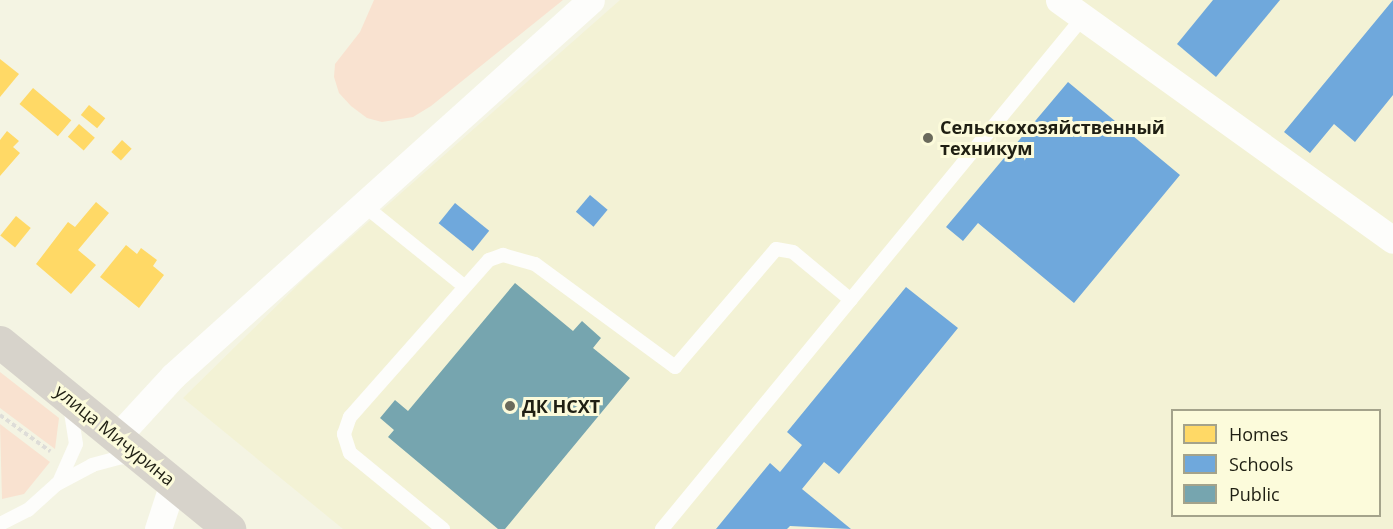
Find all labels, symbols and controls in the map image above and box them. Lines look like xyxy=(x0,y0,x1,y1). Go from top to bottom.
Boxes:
place label: Сельскохозяйственный техникум xyxy=(940,117,1165,160)
marker: Сельскохозяйственный техникум xyxy=(921,131,935,145)
street label: улица Мичурина xyxy=(51,380,179,490)
place label: ДК НСХТ xyxy=(522,395,600,417)
marker: ДК НСХТ xyxy=(503,399,517,413)
legend xyxy=(1171,409,1381,517)
text: Homes xyxy=(1229,422,1288,446)
text: Schools xyxy=(1229,452,1293,476)
text: Public xyxy=(1229,482,1280,506)

